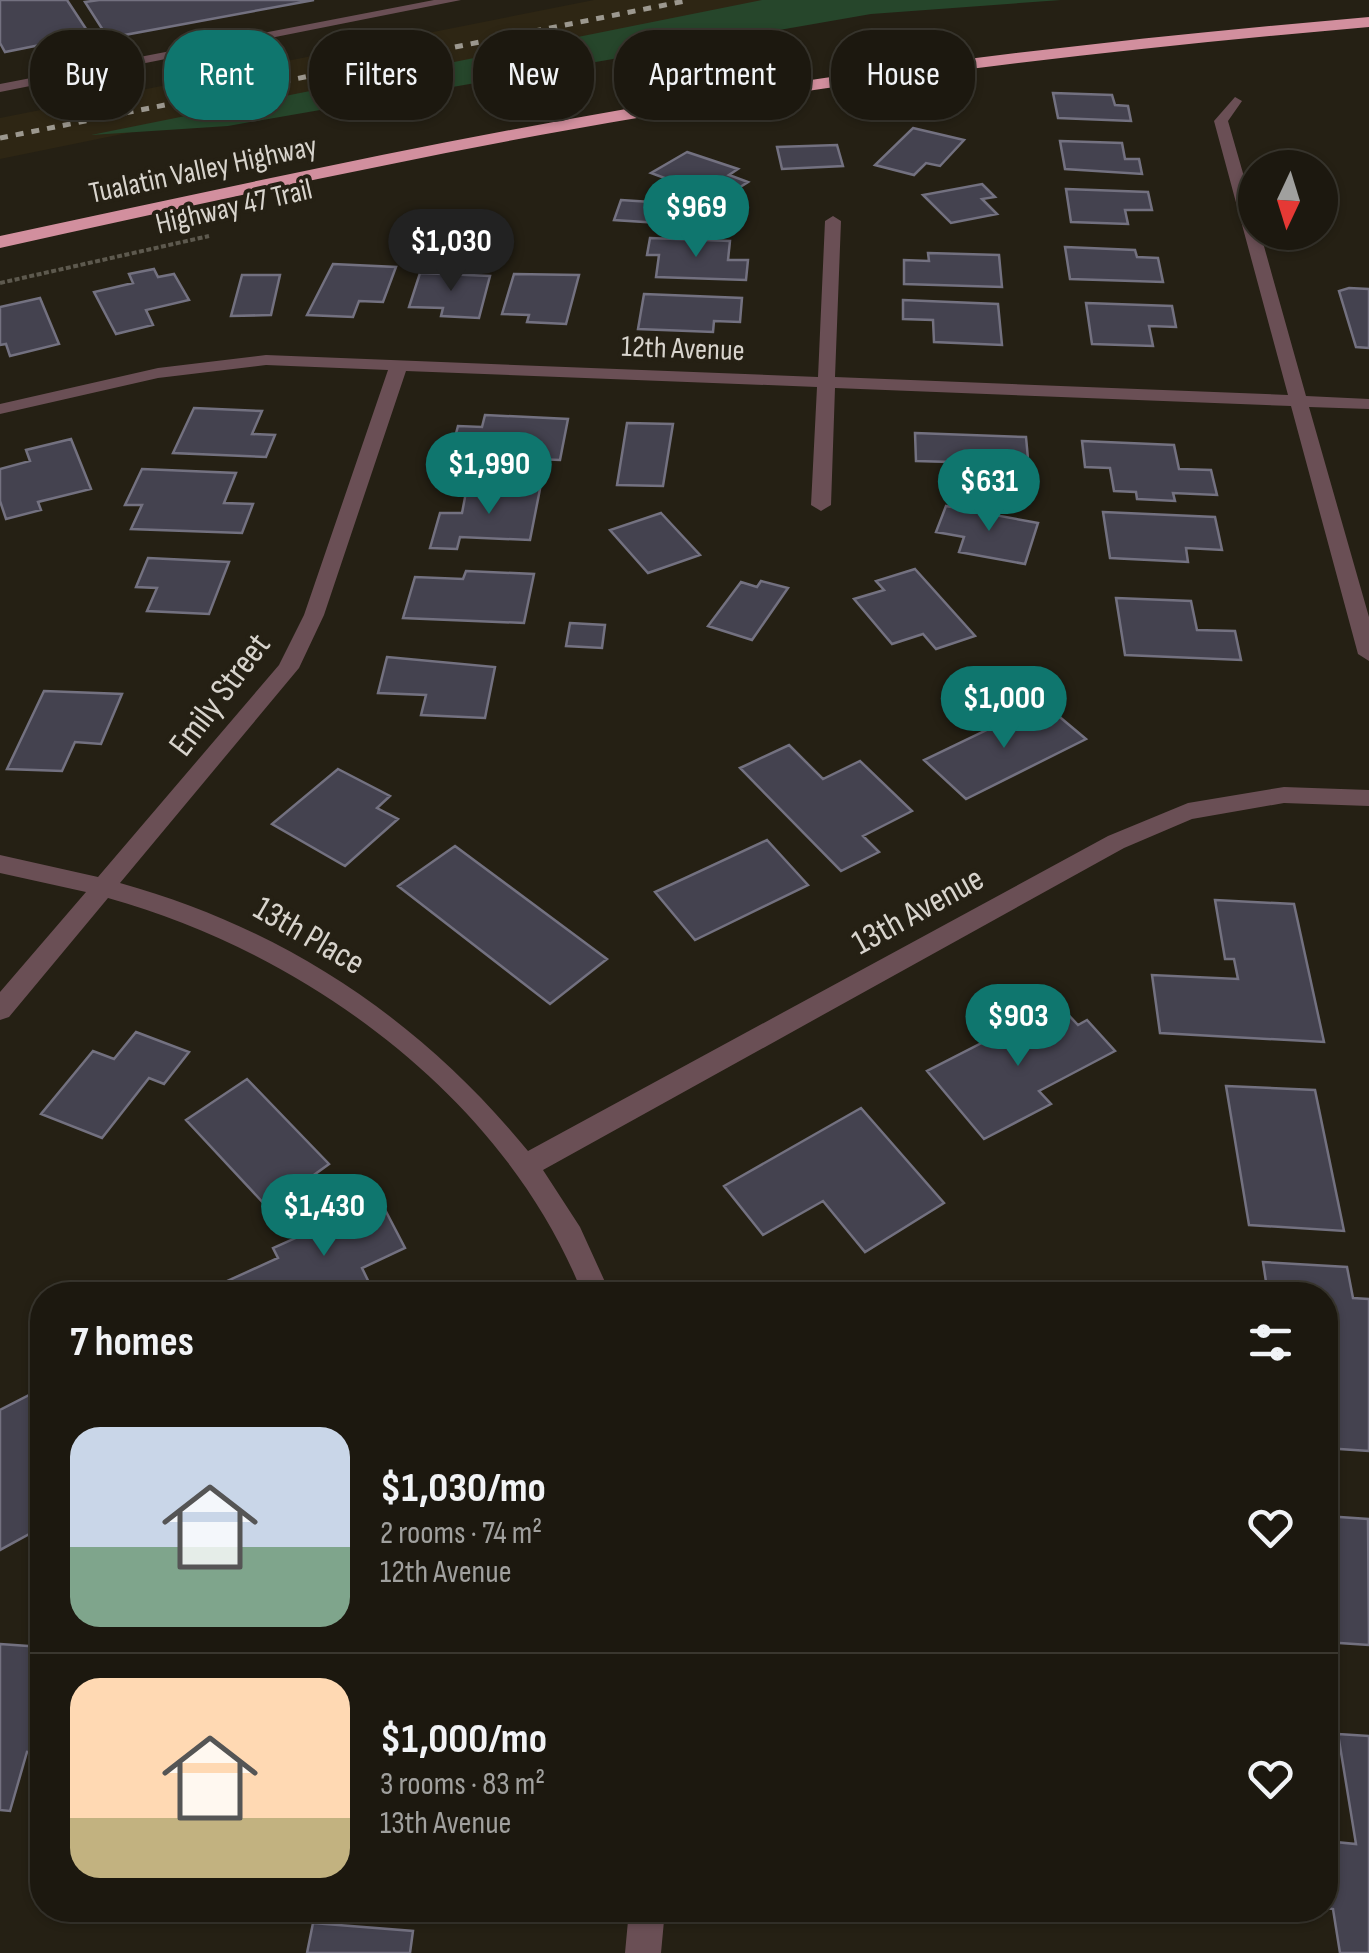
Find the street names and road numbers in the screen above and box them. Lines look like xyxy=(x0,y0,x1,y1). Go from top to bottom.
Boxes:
street label: Tualatin Valley Highway xyxy=(86,128,321,212)
street label: Highway 47 Trail xyxy=(152,172,316,242)
street label: 12th Avenue xyxy=(621,329,745,369)
street label: Emily Street xyxy=(160,625,280,765)
street label: 13th Avenue xyxy=(845,857,991,965)
street label: 13th Place xyxy=(246,887,372,985)

